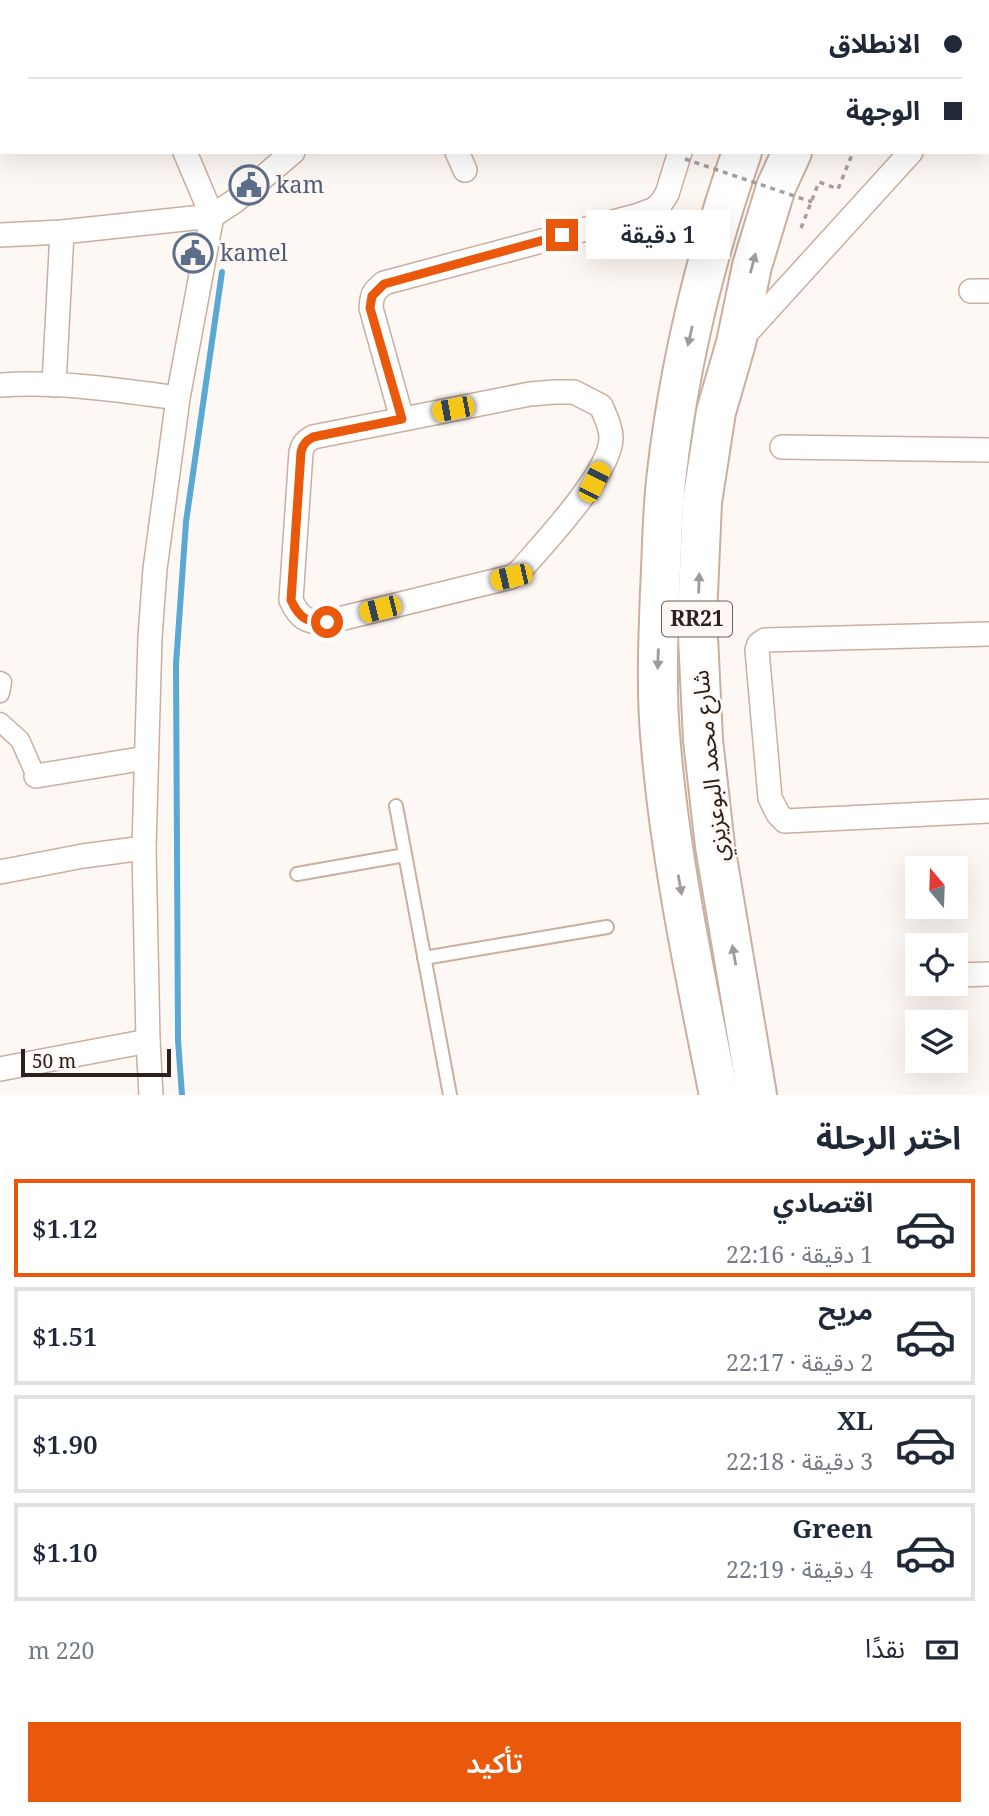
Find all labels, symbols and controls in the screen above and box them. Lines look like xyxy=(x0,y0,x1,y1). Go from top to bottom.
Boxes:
text: الانطلاق xyxy=(829,25,920,61)
text: الوجهة xyxy=(846,92,920,128)
public building icon: kam xyxy=(228,164,270,206)
place label: kam xyxy=(276,168,324,200)
callout: 1 دقيقة xyxy=(586,210,730,260)
text: 1 دقيقة xyxy=(621,218,695,250)
route end xyxy=(546,219,578,251)
public building icon: kamel xyxy=(172,232,214,274)
place label: kamel xyxy=(220,236,288,268)
one-way arrow xyxy=(749,253,759,274)
one-way arrow xyxy=(685,325,696,347)
car xyxy=(431,395,476,423)
car xyxy=(576,459,613,505)
car xyxy=(489,562,534,592)
one-way arrow xyxy=(693,572,704,594)
car xyxy=(358,594,403,624)
road number: RR21 xyxy=(662,602,732,636)
route start xyxy=(311,606,343,638)
one-way arrow xyxy=(653,648,664,670)
street label: شارع محمد البوعزيزي xyxy=(683,668,737,864)
north arrow xyxy=(905,856,968,919)
map controls xyxy=(905,856,968,1073)
one-way arrow xyxy=(675,874,686,896)
button: locate xyxy=(905,933,968,996)
one-way arrow xyxy=(728,944,739,966)
button: layers xyxy=(905,1010,968,1073)
scale bar xyxy=(21,1046,172,1078)
text: 50 m xyxy=(32,1048,76,1074)
text: اختر الرحلة xyxy=(816,1115,961,1158)
text: اقتصادي xyxy=(773,1184,873,1220)
icon: car xyxy=(894,1197,957,1260)
text: $1.12 xyxy=(32,1210,98,1246)
text: 1 دقيقة · 22:16 xyxy=(726,1238,873,1270)
text: مريح xyxy=(818,1292,873,1328)
icon: car xyxy=(894,1305,957,1368)
text: $1.51 xyxy=(32,1318,98,1354)
text: 2 دقيقة · 22:17 xyxy=(726,1346,873,1378)
text: XL xyxy=(837,1402,873,1438)
icon: car xyxy=(894,1413,957,1476)
text: $1.90 xyxy=(32,1426,98,1462)
text: 3 دقيقة · 22:18 xyxy=(726,1445,873,1477)
text: Green xyxy=(792,1510,873,1546)
icon: car xyxy=(894,1521,957,1584)
text: $1.10 xyxy=(32,1534,98,1570)
text: 4 دقيقة · 22:19 xyxy=(726,1553,873,1585)
text: نقدًا xyxy=(865,1630,905,1666)
icon: cash xyxy=(923,1631,961,1669)
text: 220 m xyxy=(28,1634,94,1666)
button: تأكيد xyxy=(28,1722,961,1802)

